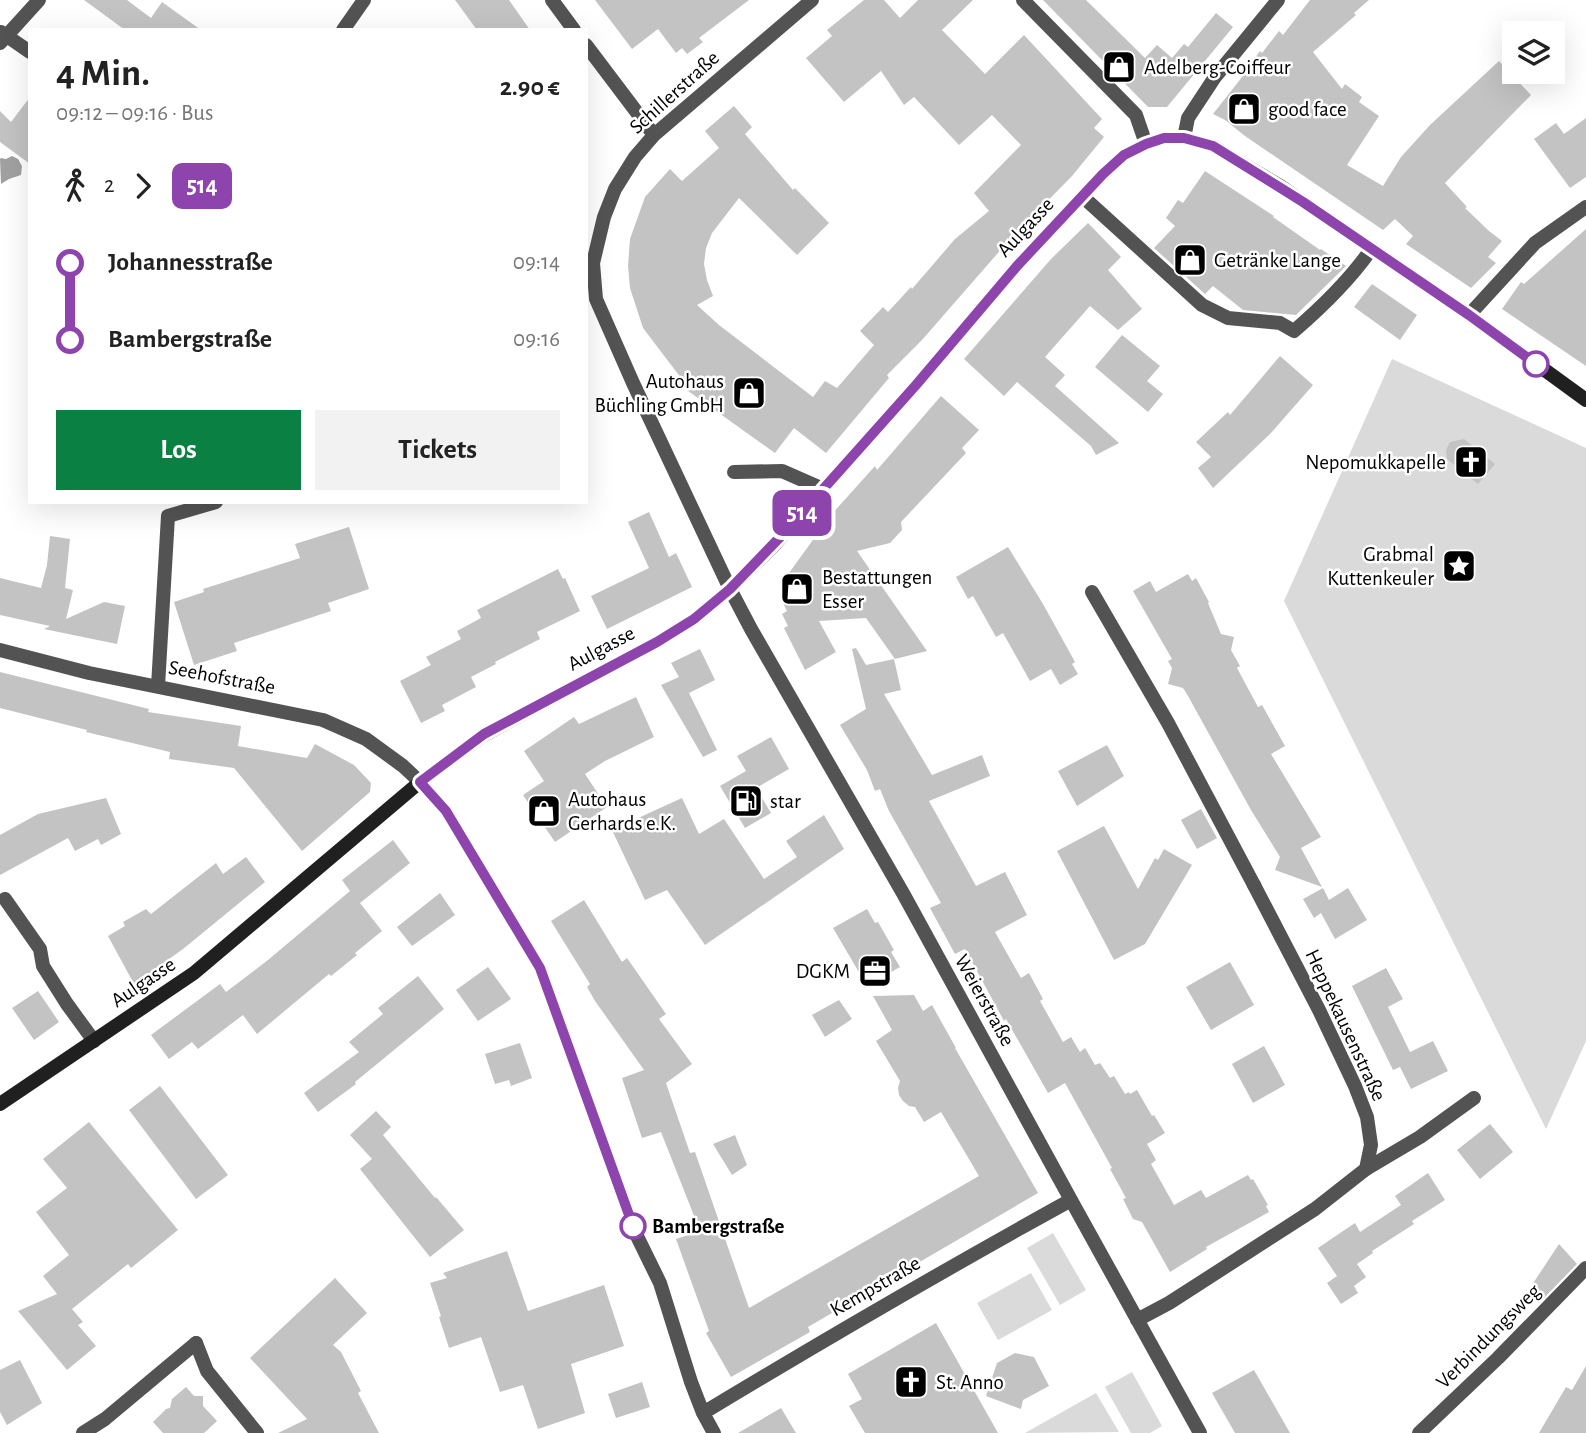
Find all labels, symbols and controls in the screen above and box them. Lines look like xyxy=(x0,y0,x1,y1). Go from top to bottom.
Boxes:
map controls xyxy=(1502,21,1565,84)
button: layers xyxy=(1502,21,1565,84)
street label: Schillerstraße xyxy=(626,47,723,138)
shop icon: Adelberg-Coiffeur xyxy=(1100,48,1138,86)
text: 4 Min. xyxy=(56,55,150,93)
place label: Adelberg-Coiffeur xyxy=(1144,57,1291,78)
text: 2.90 € xyxy=(500,74,560,100)
shop icon: good face xyxy=(1225,90,1263,128)
place label: good face xyxy=(1268,99,1347,120)
text: 09:12 – 09:16 · Bus xyxy=(56,102,214,125)
icon: walk xyxy=(56,167,94,205)
icon: forward xyxy=(124,167,162,205)
text: 2 xyxy=(104,174,114,197)
text: 514 xyxy=(186,174,218,198)
street label: Aulgasse xyxy=(993,194,1058,261)
shop icon: Getränke Lange xyxy=(1171,241,1209,279)
text: Johannesstraße xyxy=(108,249,273,275)
place label: Getränke Lange xyxy=(1214,250,1341,271)
text: 09:14 xyxy=(513,251,560,274)
text: Bambergstraße xyxy=(108,326,272,352)
text: 09:16 xyxy=(513,328,560,351)
unlabelled marker xyxy=(1523,351,1549,377)
place label: Autohaus Büchling GmbH xyxy=(595,371,724,416)
shop icon: Autohaus Büchling GmbH xyxy=(730,374,768,412)
button: Los xyxy=(56,410,301,490)
button: Tickets xyxy=(315,410,560,490)
church icon: Nepomukkapelle xyxy=(1452,443,1490,481)
place label: Nepomukkapelle xyxy=(1305,452,1446,473)
line badge: 514 xyxy=(762,490,842,536)
text: 514 xyxy=(786,501,818,525)
place label: Grabmal Kuttenkeuler xyxy=(1327,544,1434,589)
place icon: Grabmal Kuttenkeuler xyxy=(1440,547,1478,585)
place label: Bestattungen Esser xyxy=(822,567,932,612)
shop icon: Bestattungen Esser xyxy=(778,570,816,608)
street label: Aulgasse xyxy=(564,622,638,675)
street label: Seehofstraße xyxy=(167,657,277,698)
fuel station icon: star xyxy=(727,782,765,820)
place label: Autohaus Gerhards e.K. xyxy=(568,789,676,834)
place label: star xyxy=(770,791,801,812)
shop icon: Autohaus Gerhards e.K. xyxy=(525,792,563,830)
street label: Heppekausenstraße xyxy=(1301,946,1390,1104)
street label: Weierstraße xyxy=(951,951,1018,1050)
office icon: DGKM xyxy=(856,952,894,990)
street label: Aulgasse xyxy=(107,953,179,1011)
place label: DGKM xyxy=(796,961,850,982)
marker: Bambergstraße xyxy=(620,1213,646,1239)
place label: Bambergstraße xyxy=(652,1216,785,1237)
street label: Kempstraße xyxy=(827,1252,924,1321)
street label: Verbindungsweg xyxy=(1432,1280,1545,1393)
church icon: St. Anno xyxy=(892,1363,930,1401)
place label: St. Anno xyxy=(936,1372,1004,1393)

